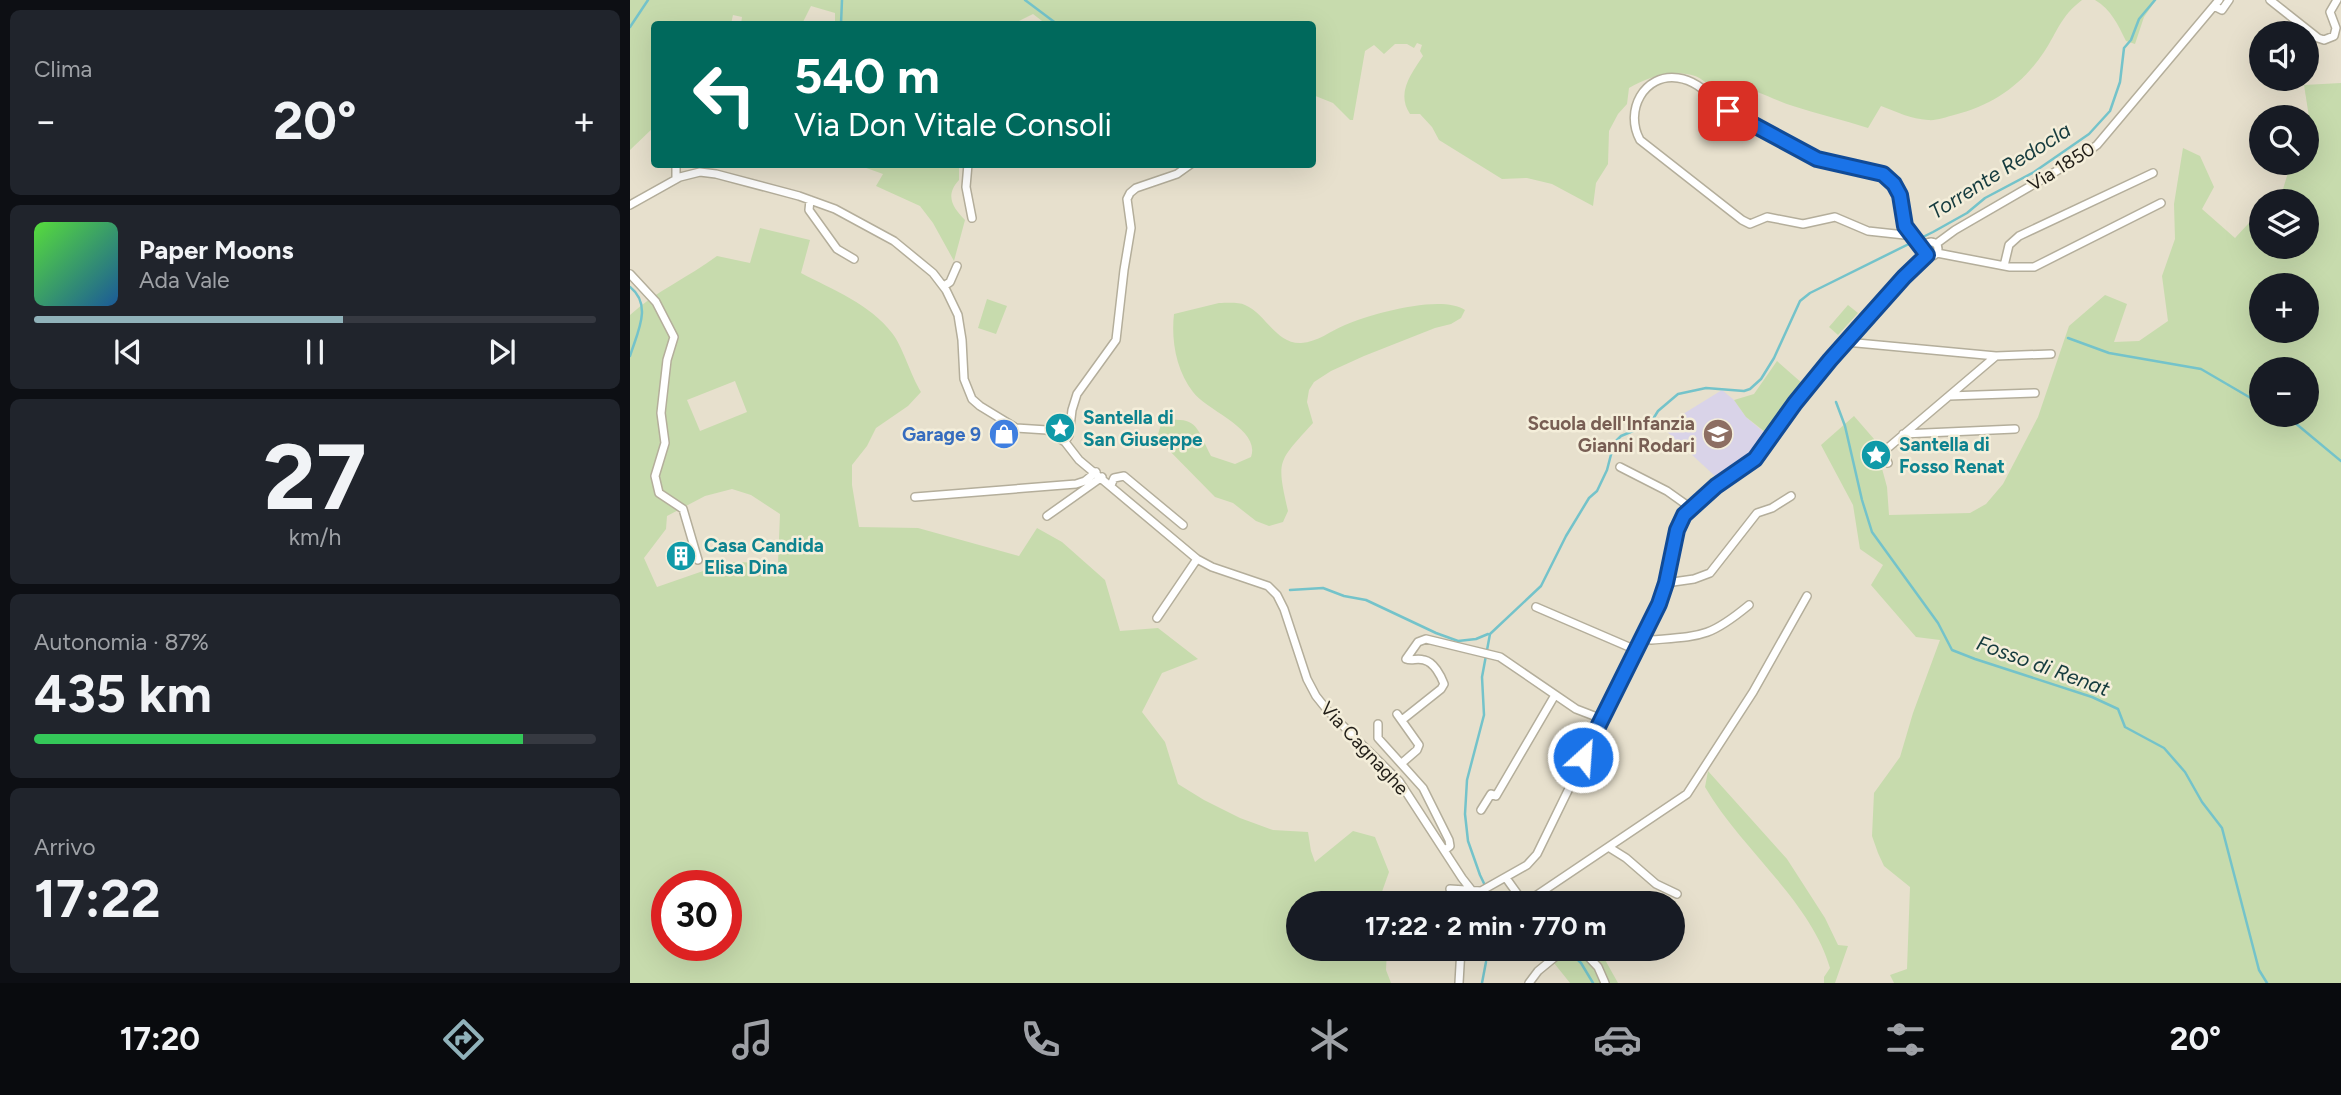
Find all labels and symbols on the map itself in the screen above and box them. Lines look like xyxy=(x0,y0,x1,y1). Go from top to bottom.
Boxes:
pin xyxy=(1698,81,1758,141)
water label: Torrente Redocla xyxy=(1924,117,2075,224)
street label: Via 1850 xyxy=(2024,137,2099,196)
place label: Santella di San Giuseppe xyxy=(1083,406,1203,451)
place icon: Santella di San Giuseppe xyxy=(1043,411,1077,445)
place label: Scuola dell'Infanzia Gianni Rodari xyxy=(1527,412,1695,457)
shop icon: Garage 9 xyxy=(987,417,1021,451)
school or university icon: Scuola dell'Infanzia Gianni Rodari xyxy=(1701,417,1735,451)
place label: Garage 9 xyxy=(902,423,981,446)
place label: Santella di Fosso Renat xyxy=(1899,433,2005,478)
place icon: Santella di Fosso Renat xyxy=(1859,438,1893,472)
place label: Casa Candida Elisa Dina xyxy=(704,534,824,579)
building icon: Casa Candida Elisa Dina xyxy=(664,539,698,573)
water label: Fosso di Renat xyxy=(1973,630,2114,701)
street label: Via Cagnaghe xyxy=(1316,697,1414,800)
position arrow xyxy=(1546,720,1620,794)
speed limit sign: 30 xyxy=(651,870,742,961)

